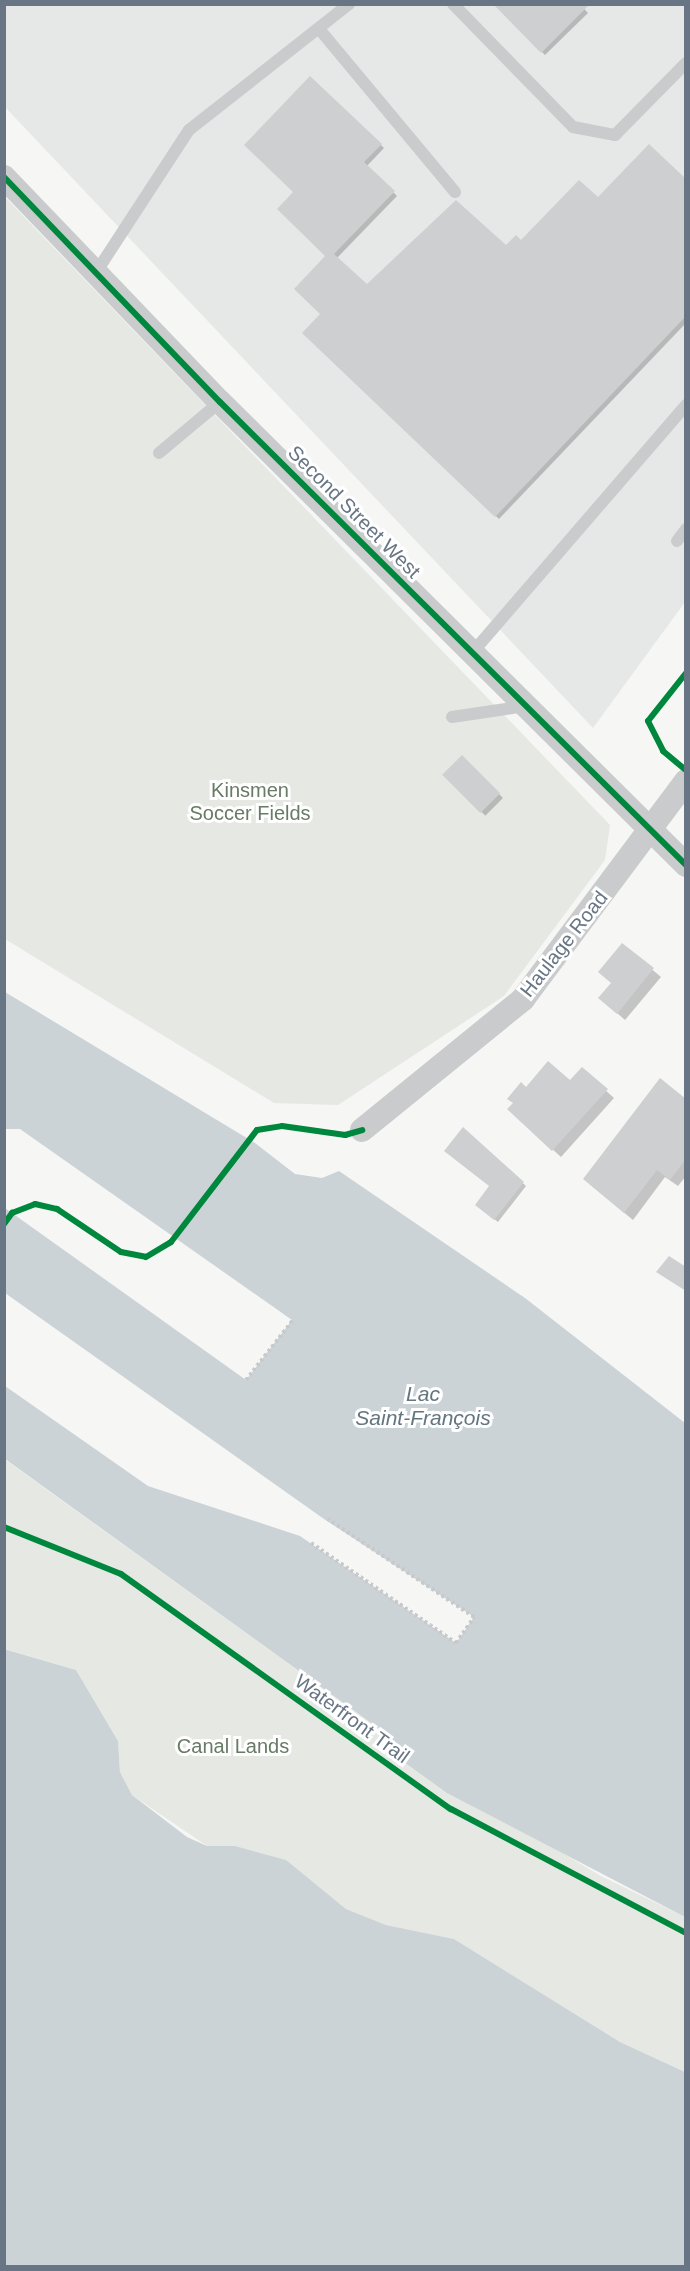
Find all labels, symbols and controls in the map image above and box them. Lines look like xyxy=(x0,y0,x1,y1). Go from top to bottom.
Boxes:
street label: Second Street West xyxy=(283,441,425,583)
park label: Kinsmen Soccer Fields xyxy=(189,778,311,825)
street label: Haulage Road xyxy=(515,886,613,1002)
water label: Lac Saint-François xyxy=(355,1381,491,1431)
street label: Waterfront Trail xyxy=(290,1669,414,1769)
park label: Canal Lands xyxy=(177,1734,289,1758)

